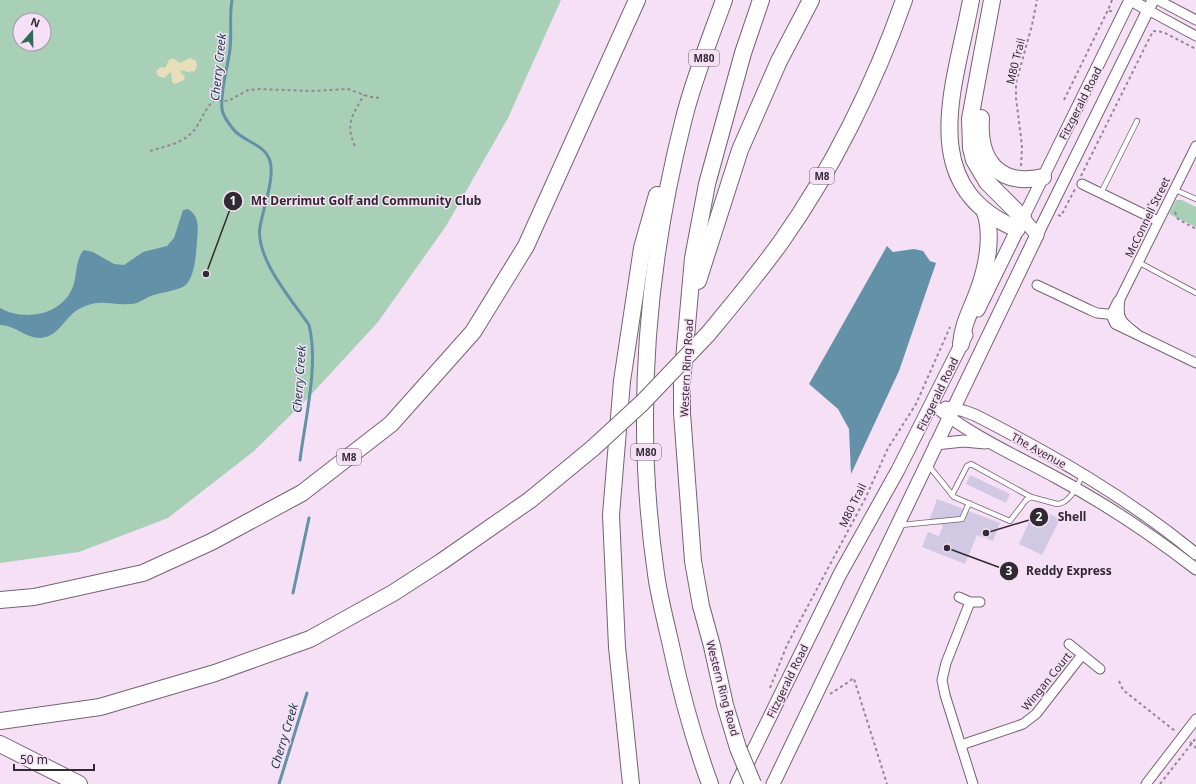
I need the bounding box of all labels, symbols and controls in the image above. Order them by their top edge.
north arrow [12,12,52,52]
text: N [29,14,42,31]
water label: Cherry Creek [206,31,230,102]
street label: M80 Trail [1002,36,1028,86]
road number: M80 [689,50,719,66]
street label: Fitzgerald Road [1055,64,1105,142]
road number: M8 [810,168,834,184]
street label: McConnell Street [1121,174,1173,260]
callout: Mt Derrimut Golf and Community Club [223,189,489,213]
text: 1 [230,192,236,209]
text: Mt Derrimut Golf and Community Club [251,192,482,209]
street label: Western Ring Road [676,318,696,418]
water label: Cherry Creek [288,344,310,413]
street label: Fitzgerald Road [913,355,961,433]
street label: The Avenue [1009,429,1069,471]
road number: M80 [631,444,661,460]
road number: M8 [337,449,361,465]
street label: M80 Trail [835,481,869,529]
callout: Shell [1029,505,1094,529]
text: 2 [1036,508,1043,525]
text: Shell [1058,508,1086,525]
callout: Reddy Express [999,559,1120,583]
text: 3 [1006,562,1013,579]
text: Reddy Express [1026,562,1112,579]
street label: Western Ring Road [703,639,743,737]
street label: Fitzgerald Road [763,642,811,720]
street label: Wingan Court [1018,649,1074,713]
water label: Cherry Creek [266,700,302,771]
scale bar [14,746,94,772]
text: 50 m [20,751,48,768]

